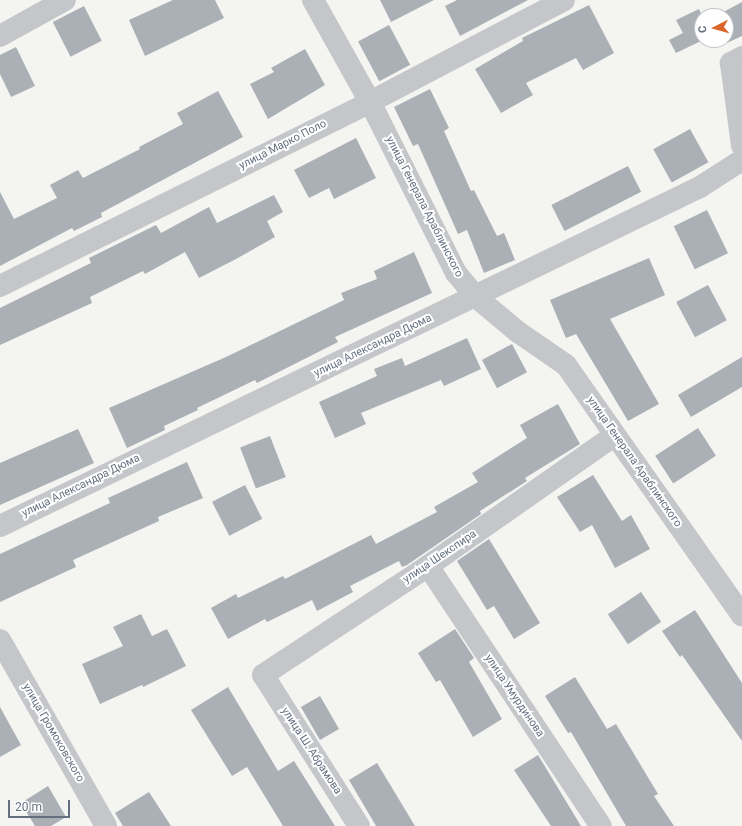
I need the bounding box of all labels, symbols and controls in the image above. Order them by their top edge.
north arrow [694,8,734,48]
text: С [696,25,709,33]
street label: улица Марко Поло [237,117,329,173]
street label: улица Генерала Араблинского [383,134,465,280]
street label: улица Александра Дюма [312,312,434,380]
street label: улица Генерала Араблинского [584,394,684,530]
street label: улица Александра Дюма [20,452,142,520]
street label: улица Шекспира [401,528,479,586]
street label: улица Умурдинова [482,652,546,740]
street label: улица Громоковского [19,681,87,785]
street label: улица Ш. Абрамова [278,705,344,797]
scale bar [10,792,72,818]
text: 20 m [15,800,42,814]

